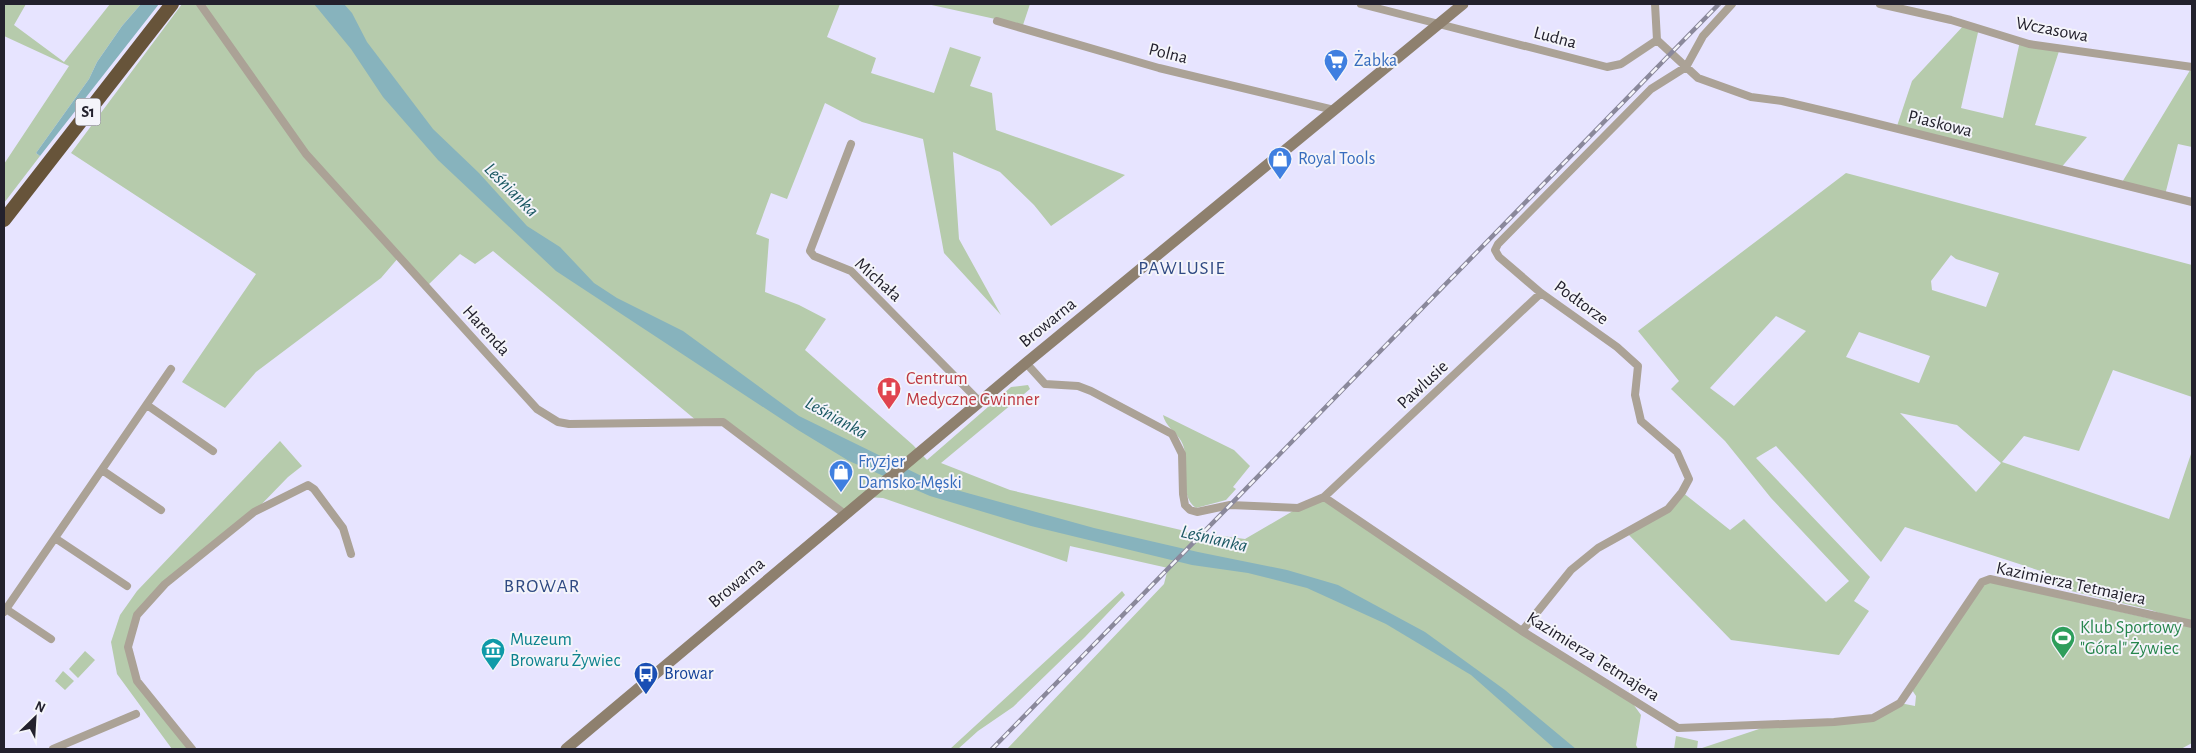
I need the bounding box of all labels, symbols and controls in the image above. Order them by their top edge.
street label: Wczasowa [2014,14,2090,46]
street label: Ludna [1532,24,1578,52]
street label: Polna [1147,40,1189,68]
supermarket icon: Żabka [1323,48,1349,82]
place label: Żabka [1354,50,1397,70]
road number: S1 [76,98,100,125]
street label: Piaskowa [1906,107,1974,141]
shop icon: Royal Tools [1267,146,1293,180]
place label: Royal Tools [1298,150,1375,168]
water label: Leśnianka [480,159,542,221]
street label: Michała [851,255,905,305]
district label: PAWLUSIE [1138,259,1226,278]
street label: Podtorze [1551,277,1611,329]
street label: Browarna [1016,295,1080,351]
street label: Harenda [459,302,513,360]
street label: Pawlusie [1394,357,1452,413]
place label: Centrum Medyczne Gwinner [906,370,1039,409]
hospital icon: Centrum Medyczne Gwinner [876,376,902,410]
water label: Leśnianka [802,393,870,443]
place label: Fryzjer Damsko-Męski [858,453,962,492]
shop icon: Fryzjer Damsko-Męski [828,459,854,493]
water label: Leśnianka [1179,522,1249,556]
street label: Browarna [705,554,769,612]
street label: Kazimierza Tetmajera [1994,559,2148,609]
district label: BROWAR [504,577,580,596]
street label: Kazimierza Tetmajera [1523,609,1663,705]
place label: Klub Sportowy "Góral" Żywiec [2080,619,2182,658]
sports icon: Klub Sportowy "Góral" Żywiec [2050,625,2076,659]
place label: Muzeum Browaru Żywiec [510,631,620,670]
museum icon: Muzeum Browaru Żywiec [480,637,506,671]
bus stop icon: Browar [633,661,659,695]
place label: Browar [664,665,714,683]
north arrow [10,693,60,743]
text: N [33,699,47,716]

